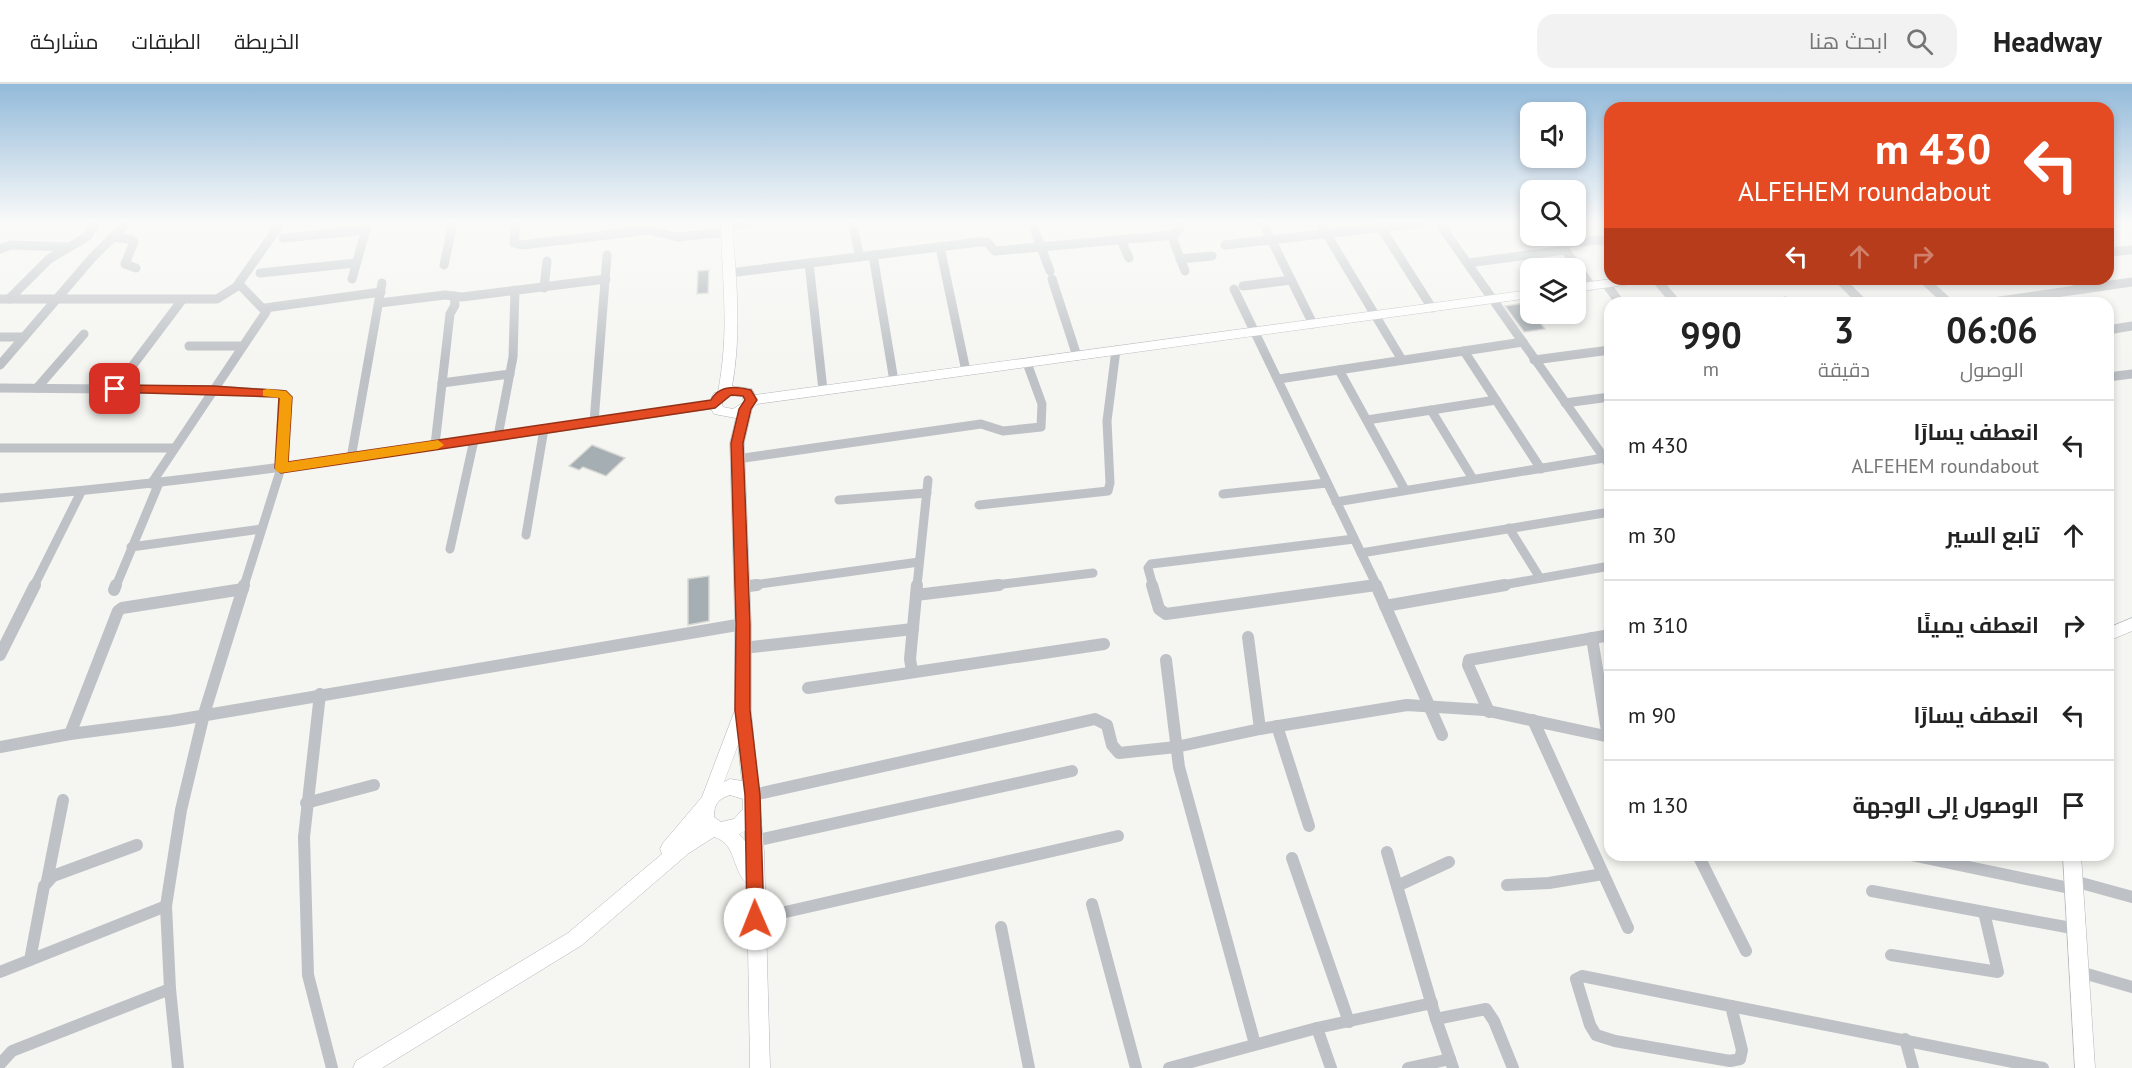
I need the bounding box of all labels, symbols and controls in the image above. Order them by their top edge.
search box [1537,14,1957,68]
text: Headway [1993,23,2102,60]
icon: search [1903,25,1936,58]
text: ابحث هنا [1809,27,1888,55]
text: مشاركة [30,28,99,55]
text: الطبقات [132,28,201,55]
text: الخريطة [234,28,300,55]
map controls [1520,102,1586,324]
button: sound [1520,102,1586,168]
text: 430 m [1875,121,1991,176]
icon: left [2012,126,2090,204]
text: ALFEHEM roundabout [1738,174,1991,208]
button: search [1520,180,1586,246]
icon: left [1780,240,1813,273]
icon: ahead [1843,240,1876,273]
icon: right [1906,240,1939,273]
button: layers [1520,258,1586,324]
text: 3 [1834,306,1854,353]
text: 06:06 [1946,306,2038,353]
text: 990 [1680,311,1742,358]
text: m [1703,356,1719,382]
text: دقيقة [1818,357,1870,383]
text: الوصول [1960,357,2024,383]
pin [89,363,140,414]
icon: arrive [98,372,131,405]
text: انعطف يسارًا [1913,418,2039,446]
icon: left [2057,429,2090,462]
text: 430 m [1628,431,1688,459]
text: ALFEHEM roundabout [1852,453,2039,479]
icon: ahead [2057,519,2090,552]
text: 30 m [1628,521,1676,549]
text: تابع السير [1946,521,2039,549]
icon: right [2057,609,2090,642]
text: 310 m [1628,611,1688,639]
text: انعطف يمينًا [1916,611,2039,639]
icon: left [2057,699,2090,732]
text: 90 m [1628,701,1676,729]
text: انعطف يسارًا [1913,701,2039,729]
icon: arrive [2057,789,2090,822]
text: 130 m [1628,791,1688,819]
text: الوصول إلى الوجهة [1853,791,2039,819]
position arrow [723,887,787,951]

